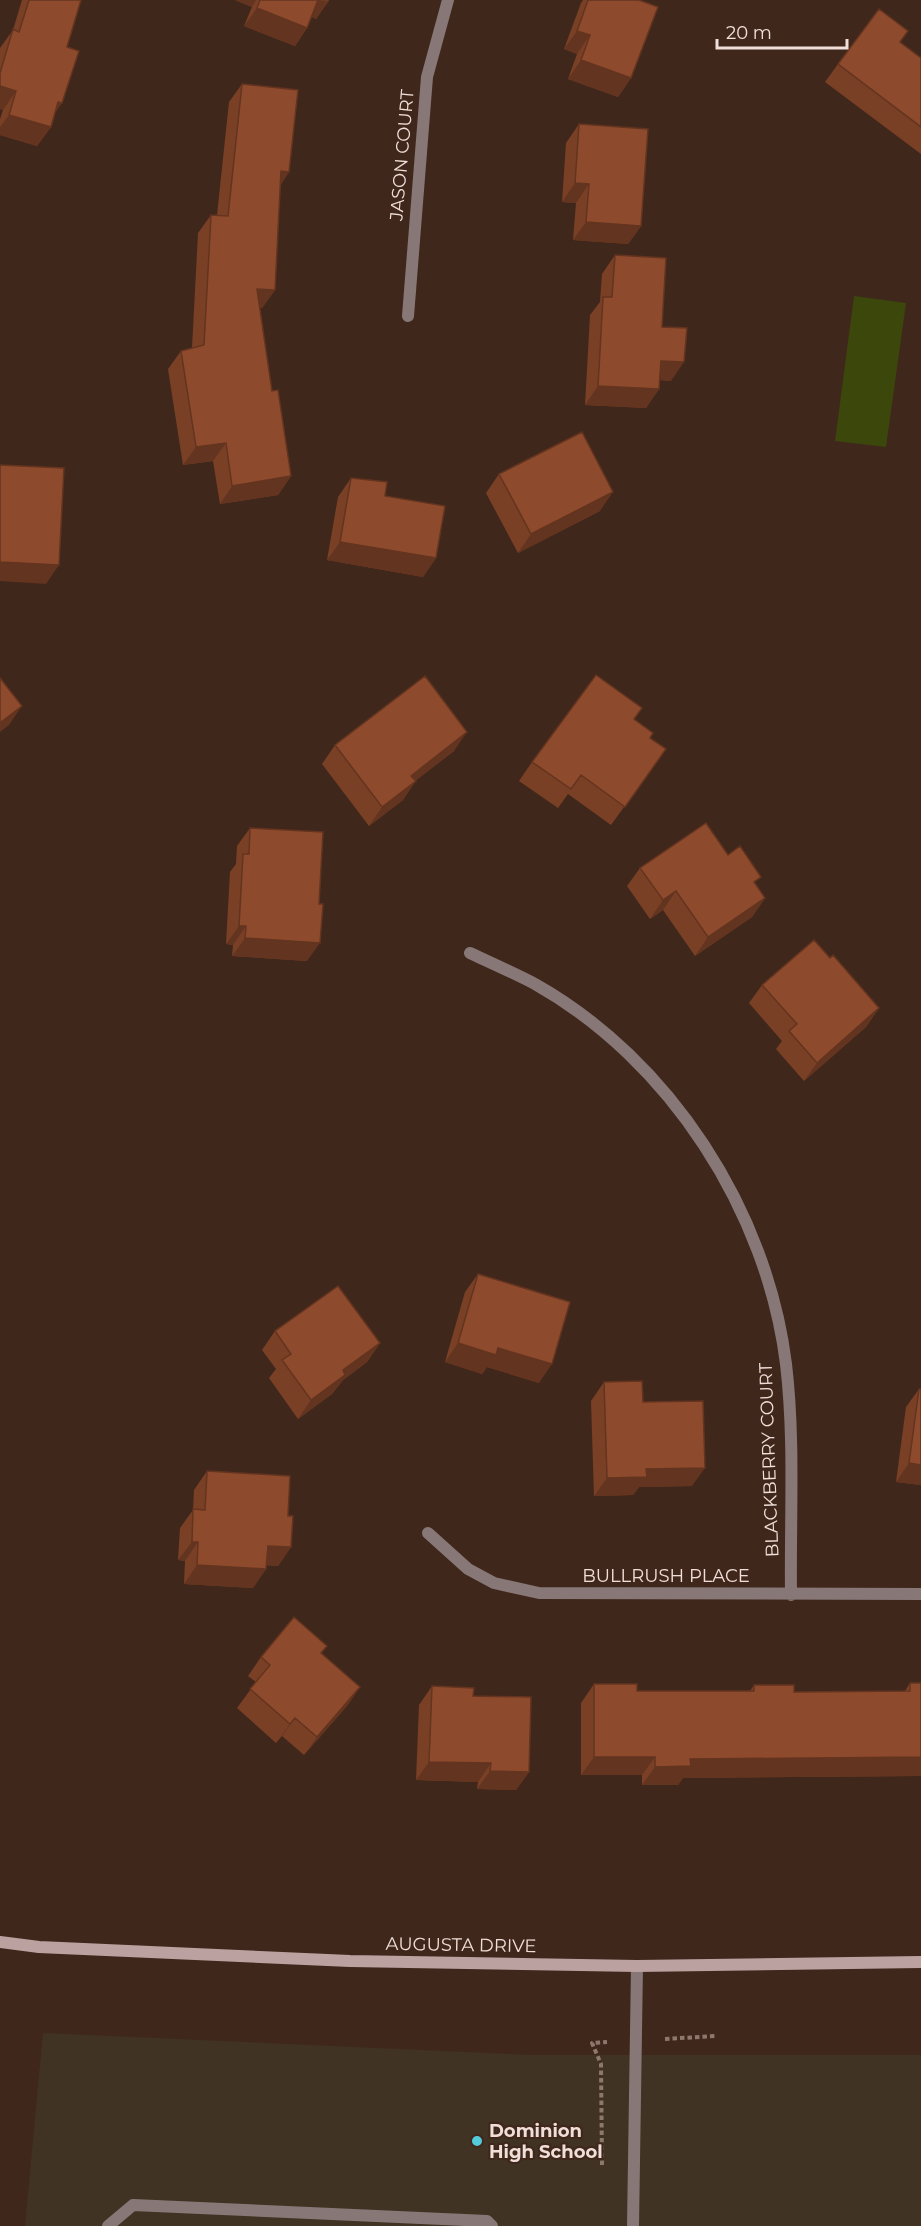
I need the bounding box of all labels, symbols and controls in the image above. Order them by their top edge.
scale bar [717,12,848,50]
text: 20 m [726,22,772,44]
street label: JASON COURT [385,88,419,223]
street label: BLACKBERRY COURT [755,1362,783,1558]
street label: BULLRUSH PLACE [582,1565,750,1587]
street label: AUGUSTA DRIVE [385,1933,537,1957]
place label: Dominion High School [489,2120,603,2163]
marker: Dominion High School [470,2134,484,2148]

